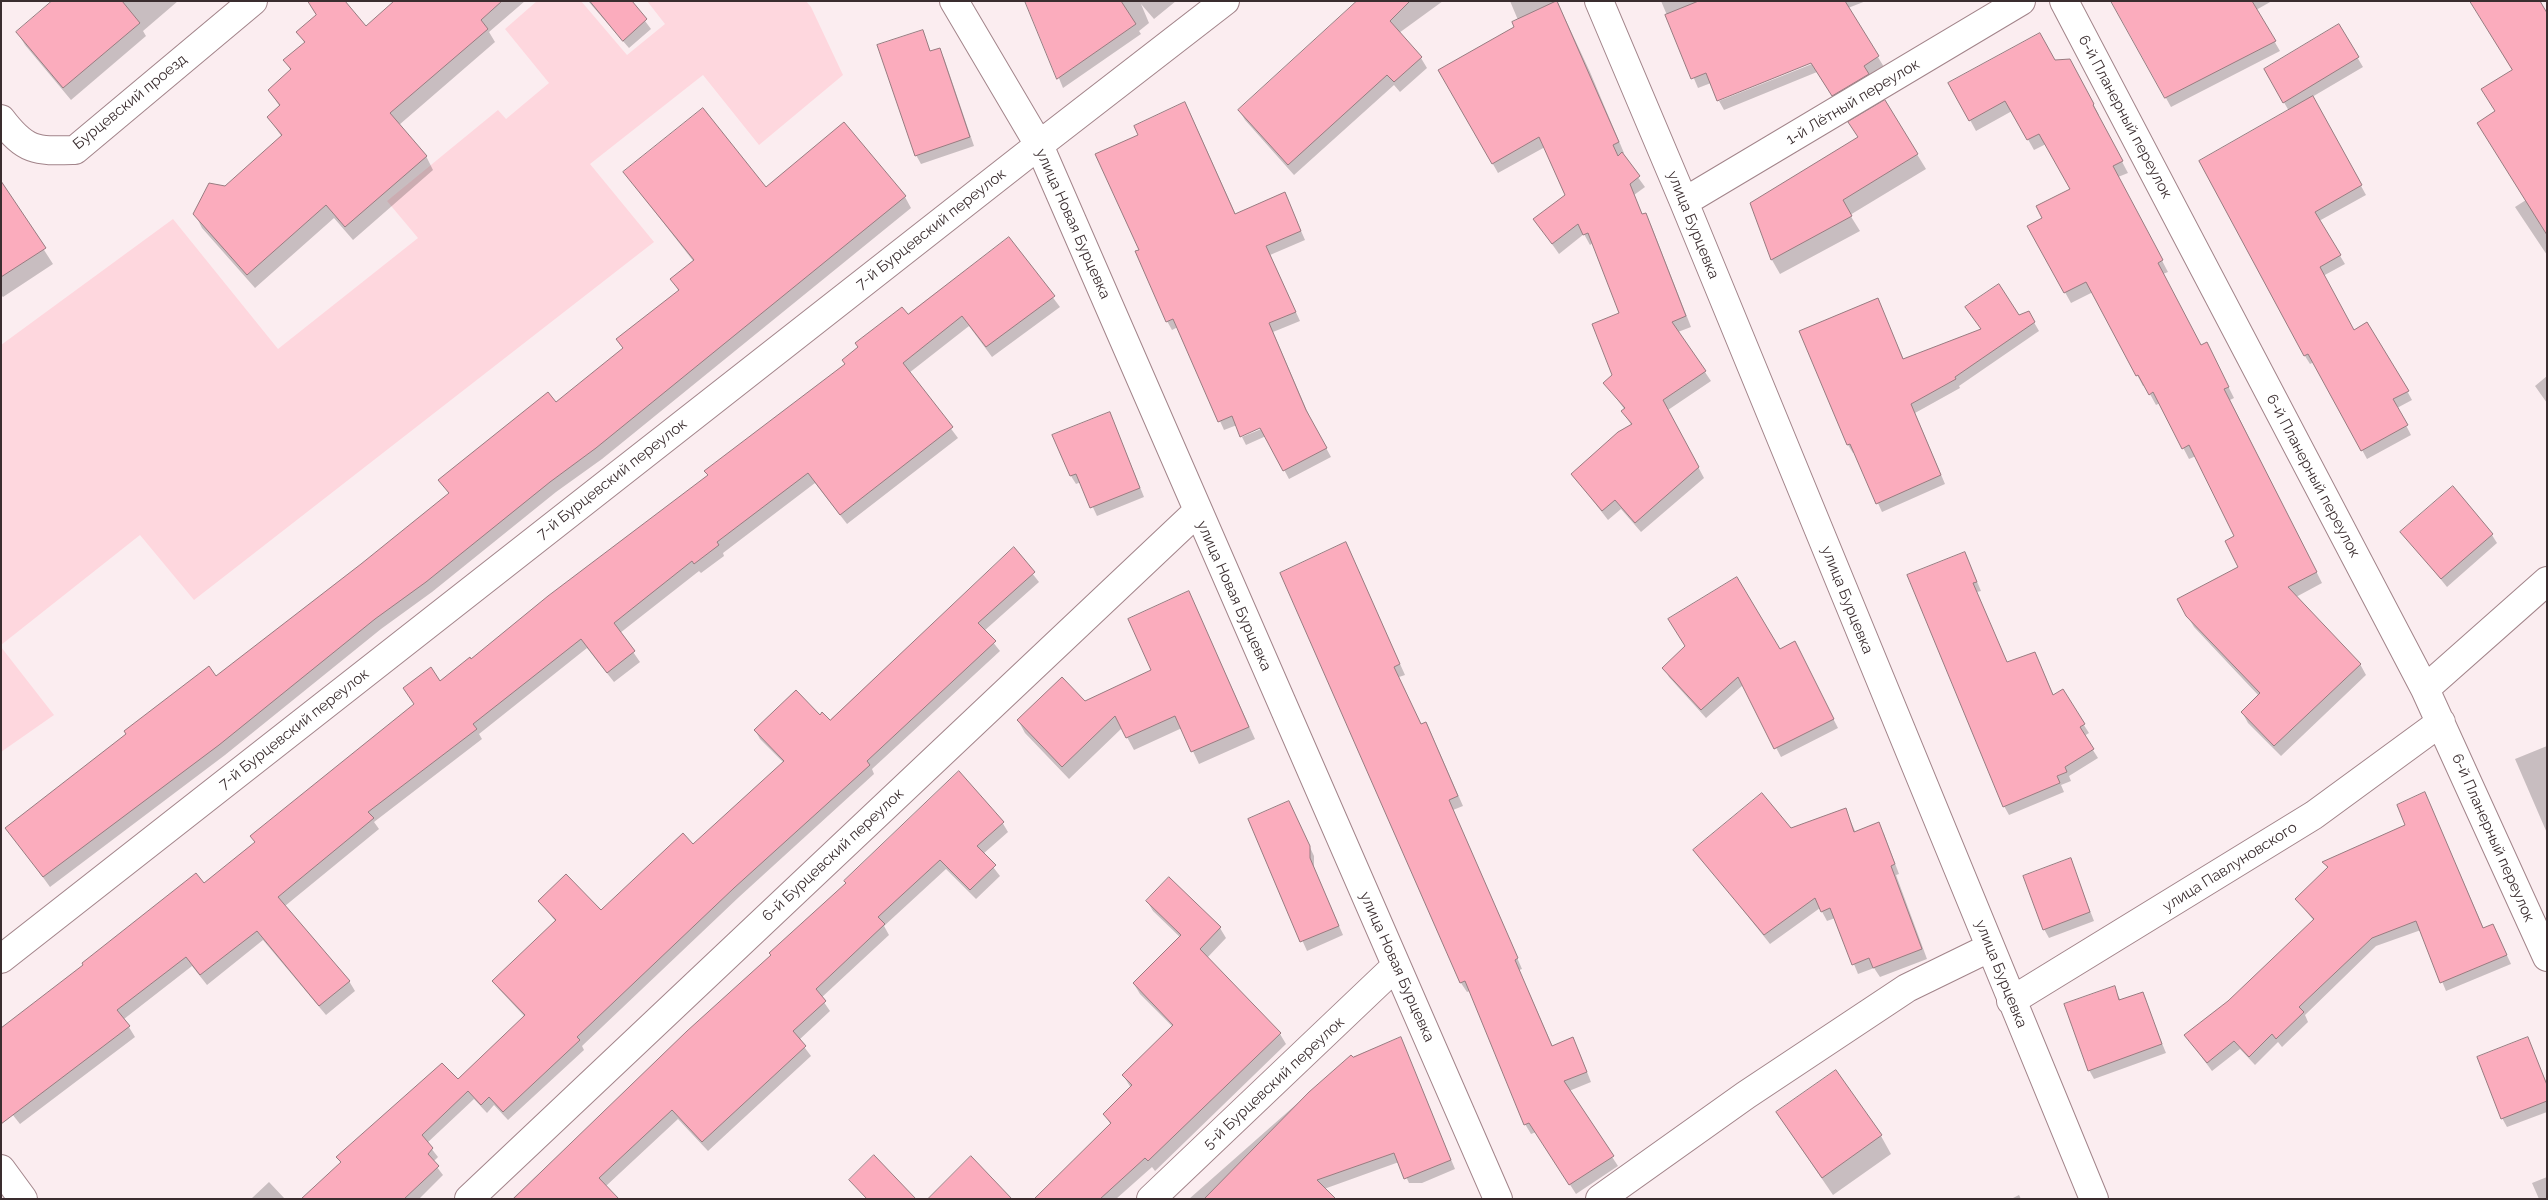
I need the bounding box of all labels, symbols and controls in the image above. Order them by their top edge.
street label: 6-й Планерный переулок [2074,32,2176,202]
street label: Бурцевский проезд [69,51,191,153]
street label: 1-й Лётный переулок [1783,55,1923,149]
street label: улица Новая Бурцевка [1032,146,1114,302]
street label: 7-й Бурцевский переулок [852,165,1010,293]
street label: улица Бурцевка [1663,168,1723,282]
street label: 6-й Планерный переулок [2262,391,2364,561]
street label: 7-й Бурцевский переулок [533,415,691,543]
street label: улица Новая Бурцевка [1193,518,1275,674]
street label: улица Бурцевка [1817,543,1877,657]
street label: 7-й Бурцевский переулок [215,665,373,793]
street label: 6-й Планерный переулок [2448,751,2538,925]
street label: 6-й Бурцевский переулок [758,785,908,925]
street label: улица Павлуновского [2159,818,2301,916]
street label: улица Новая Бурцевка [1356,889,1438,1045]
street label: улица Бурцевка [1971,917,2031,1031]
street label: 5-й Бурцевский переулок [1200,1013,1348,1153]

